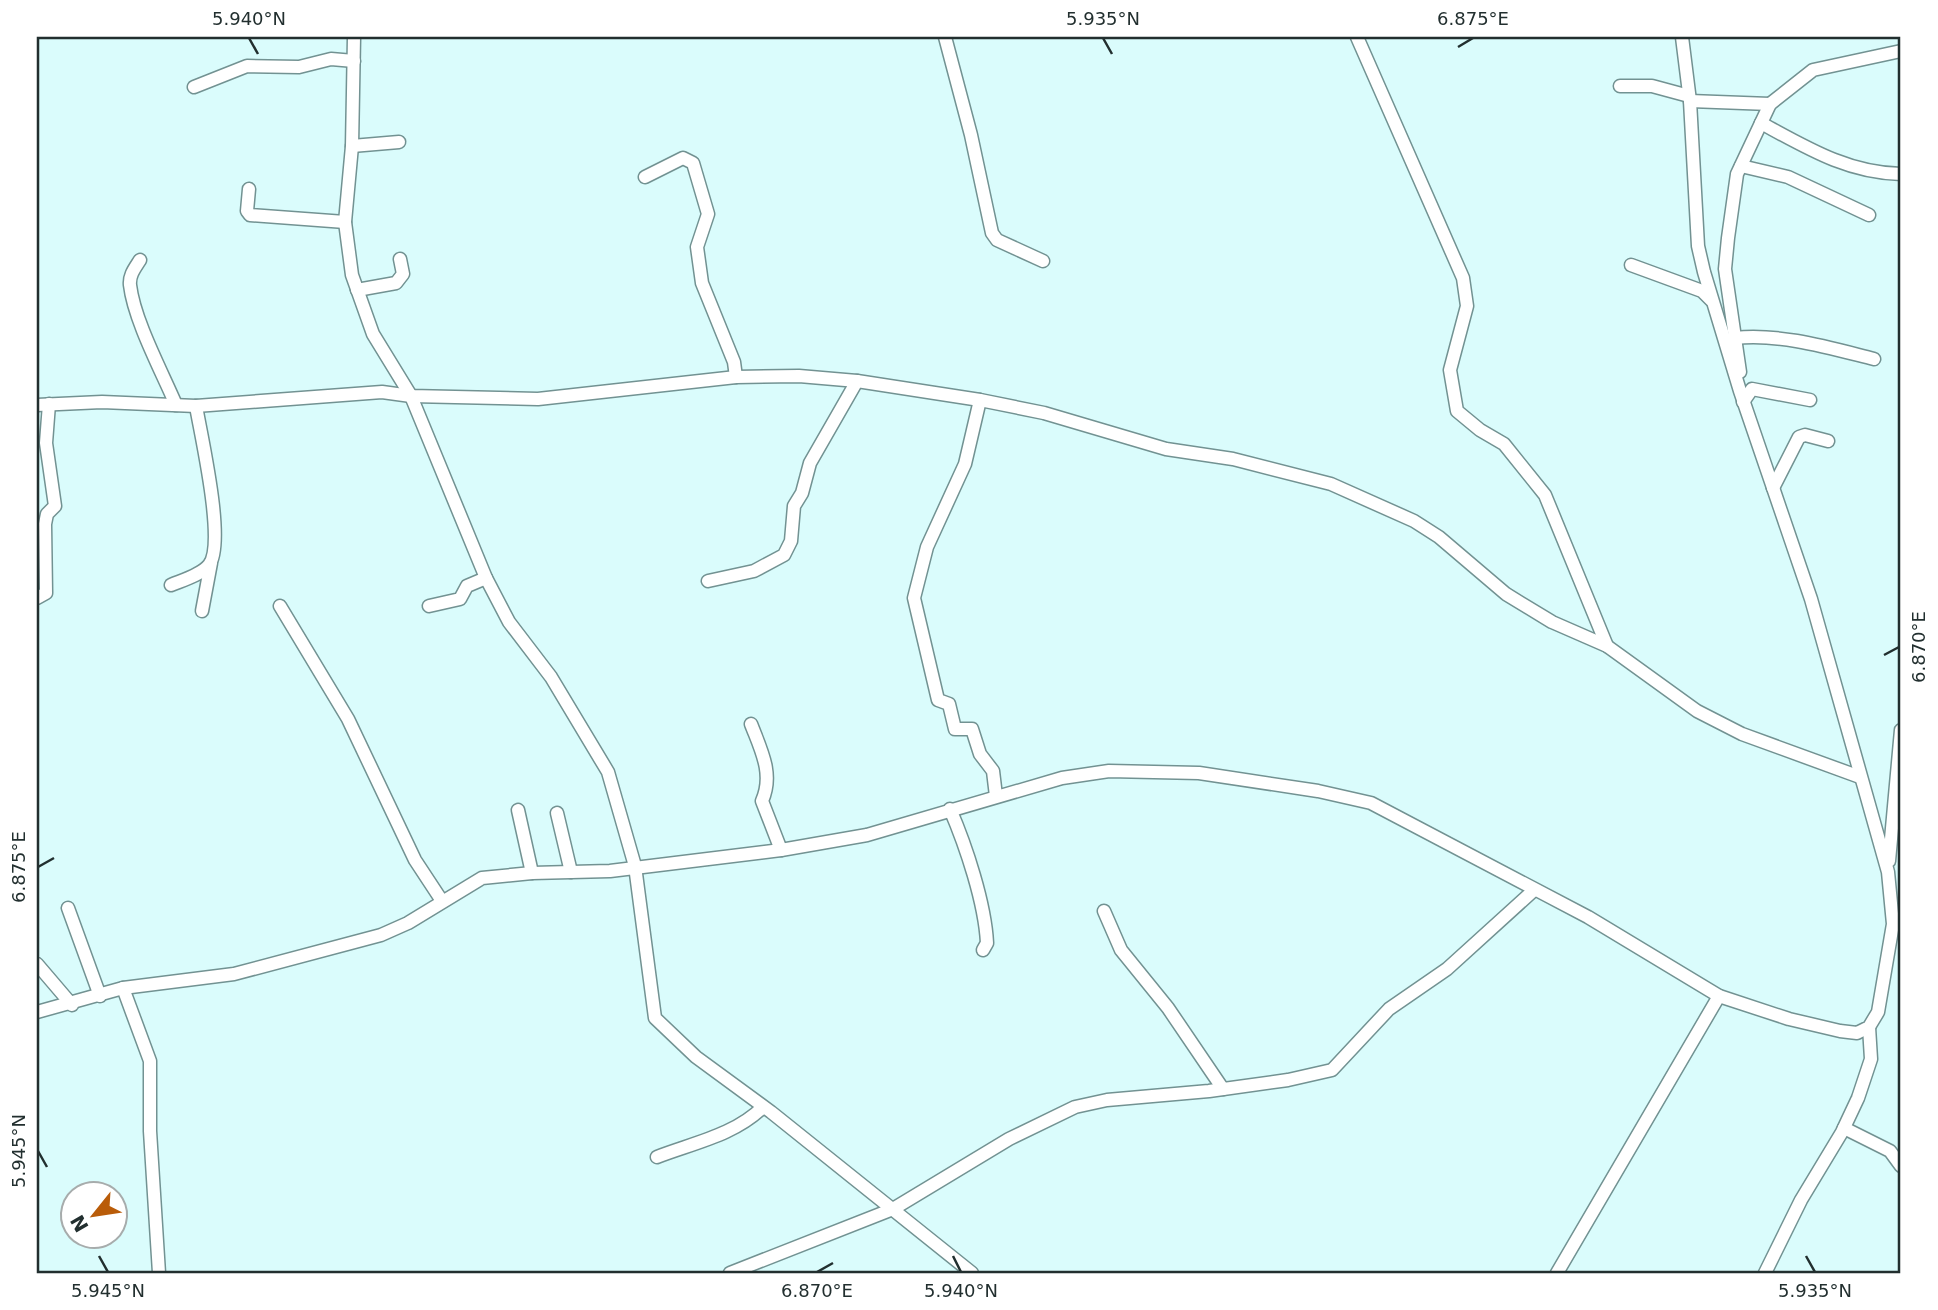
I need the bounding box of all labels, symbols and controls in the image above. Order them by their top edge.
text: 5.940°N [212,8,286,29]
text: 5.935°N [1066,8,1140,29]
text: 6.875°E [1437,8,1509,29]
text: 6.870°E [1908,611,1929,683]
text: 6.875°E [8,831,29,903]
text: 5.945°N [8,1114,29,1188]
north arrow [60,1180,130,1250]
text: N [66,1211,93,1236]
text: 5.945°N [71,1280,145,1301]
text: 6.870°E [781,1280,853,1301]
text: 5.940°N [924,1280,998,1301]
text: 5.935°N [1778,1280,1852,1301]

